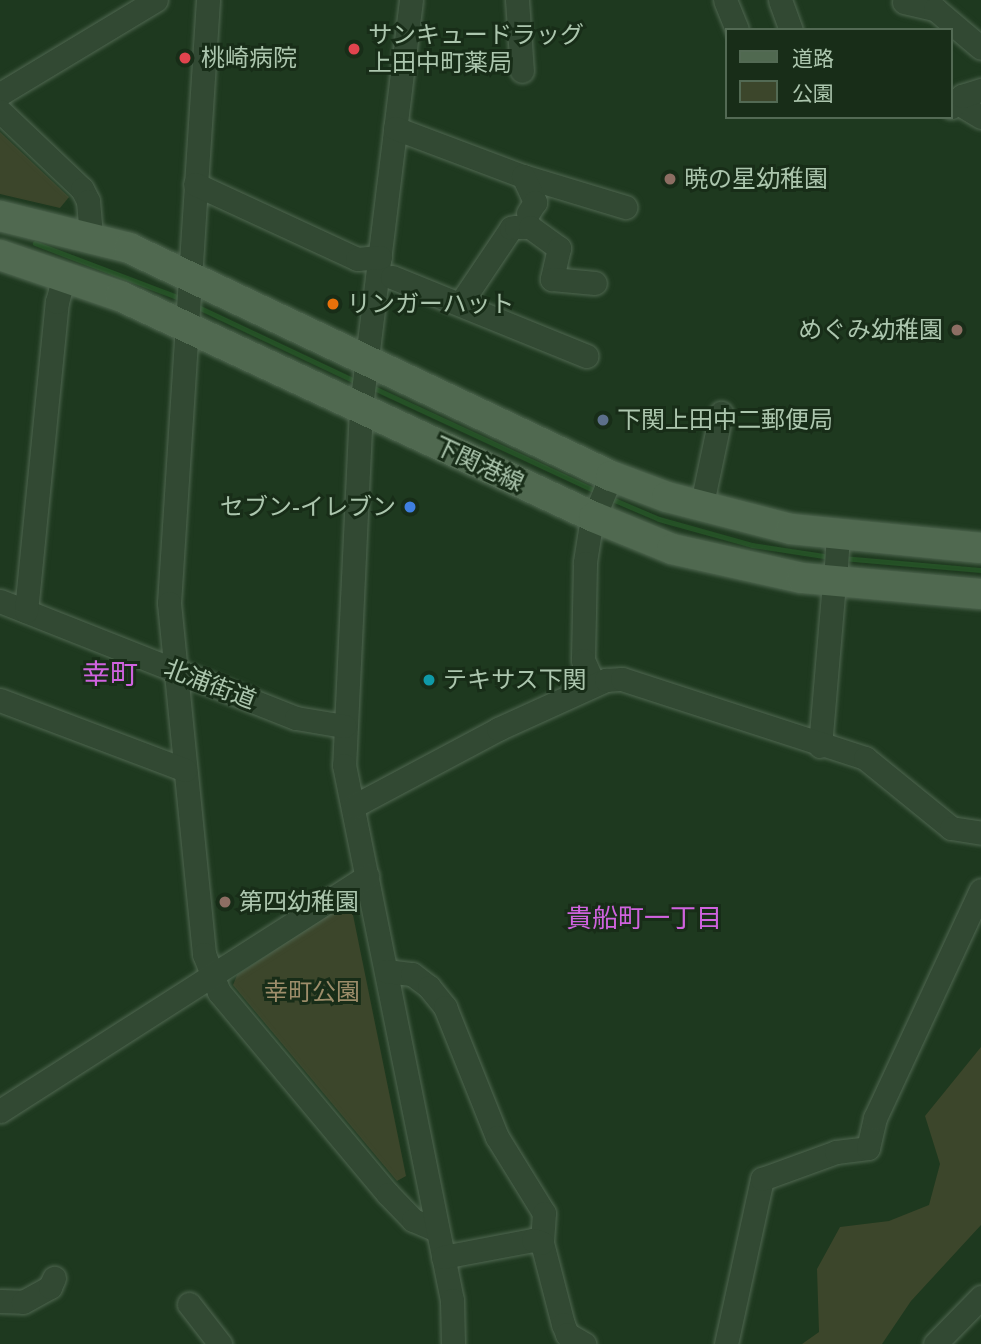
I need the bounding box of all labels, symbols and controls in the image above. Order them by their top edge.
place label: サンキュードラッグ 上田中町薬局 [368,21,584,77]
legend [726,28,953,119]
marker: サンキュードラッグ 上田中町薬局 [346,41,362,57]
place label: 桃崎病院 [201,44,297,72]
text: 道路 [792,47,834,70]
marker: 桃崎病院 [175,48,195,68]
text: 公園 [792,82,834,105]
place label: 暁の星幼稚園 [684,165,828,193]
marker: 暁の星幼稚園 [662,171,678,187]
place label: リンガーハット [347,290,515,318]
marker: リンガーハット [325,296,341,312]
place label: めぐみ幼稚園 [799,316,943,344]
marker: めぐみ幼稚園 [949,322,965,338]
place label: 下関上田中二郵便局 [617,406,833,434]
marker: 下関上田中二郵便局 [595,412,611,428]
street label: 下関港線 [429,431,529,497]
place label: セブン-イレブン [220,493,396,521]
marker: セブン-イレブン [402,499,418,515]
street label: 北浦街道 [160,653,260,715]
district label: 幸町 [82,658,138,692]
place label: テキサス下関 [443,666,587,694]
marker: テキサス下関 [421,672,437,688]
place label: 第四幼稚園 [239,888,359,916]
marker: 第四幼稚園 [217,894,233,910]
district label: 貴船町一丁目 [566,903,722,935]
park label: 幸町公園 [264,978,360,1006]

